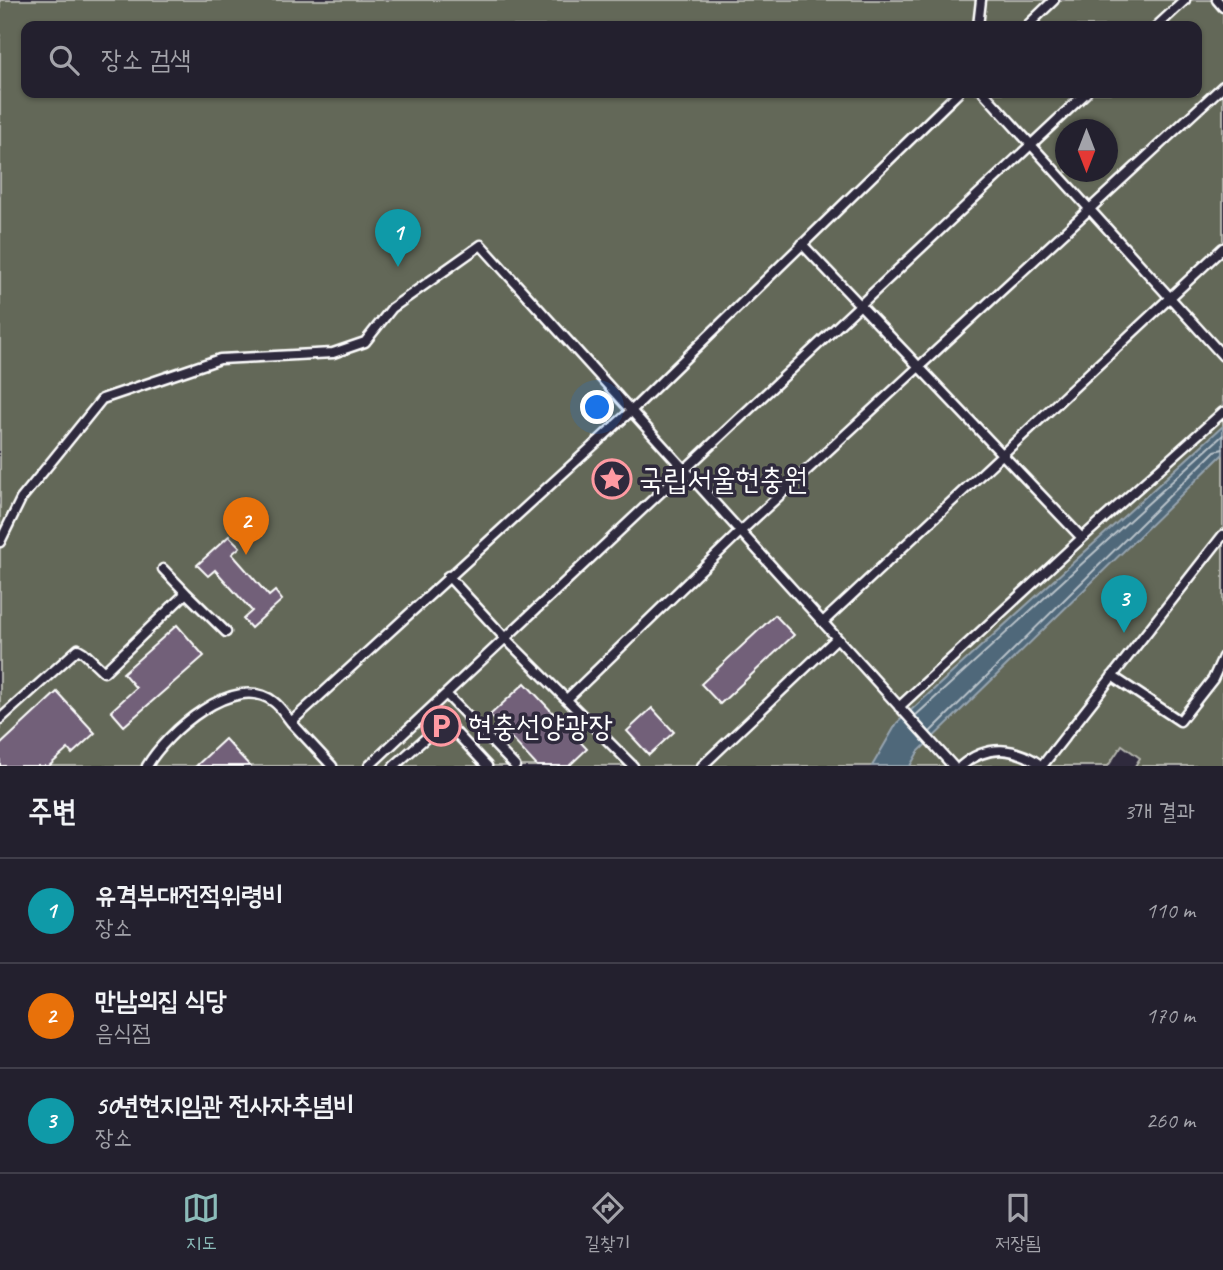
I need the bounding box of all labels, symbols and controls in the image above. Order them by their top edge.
search box [21,21,1202,98]
icon: search [45,41,83,79]
text: 장소 검색 [101,43,191,76]
north arrow [1055,119,1118,182]
pin: 1 [375,209,421,267]
your location [580,390,614,424]
place icon: 국립서울현충원 [591,458,633,500]
place label: 국립서울현충원 [639,460,808,498]
pin: 2 [223,497,269,555]
pin: 3 [1101,575,1147,633]
parking icon: 현충선양광장 [420,705,462,747]
place label: 현충선양광장 [468,707,613,745]
text: 주변 [28,792,76,830]
text: 3개 결과 [1124,797,1195,826]
text: 유격부대전적위령비 [95,879,283,912]
text: 1 [46,896,56,925]
text: 110 m [1146,896,1195,925]
text: 장소 [95,913,132,942]
text: 만남의집 식당 [95,984,227,1017]
text: 2 [46,1001,56,1030]
text: 170 m [1146,1001,1195,1030]
text: 음식점 [95,1018,151,1047]
text: 50년현지임관 전사자추념비 [95,1089,354,1122]
text: 3 [46,1106,56,1135]
text: 260 m [1146,1106,1195,1135]
text: 장소 [95,1123,132,1152]
tab: 지도 [182,1189,220,1256]
tab: 길찾기 [585,1189,630,1256]
tab: 저장됨 [995,1189,1041,1256]

